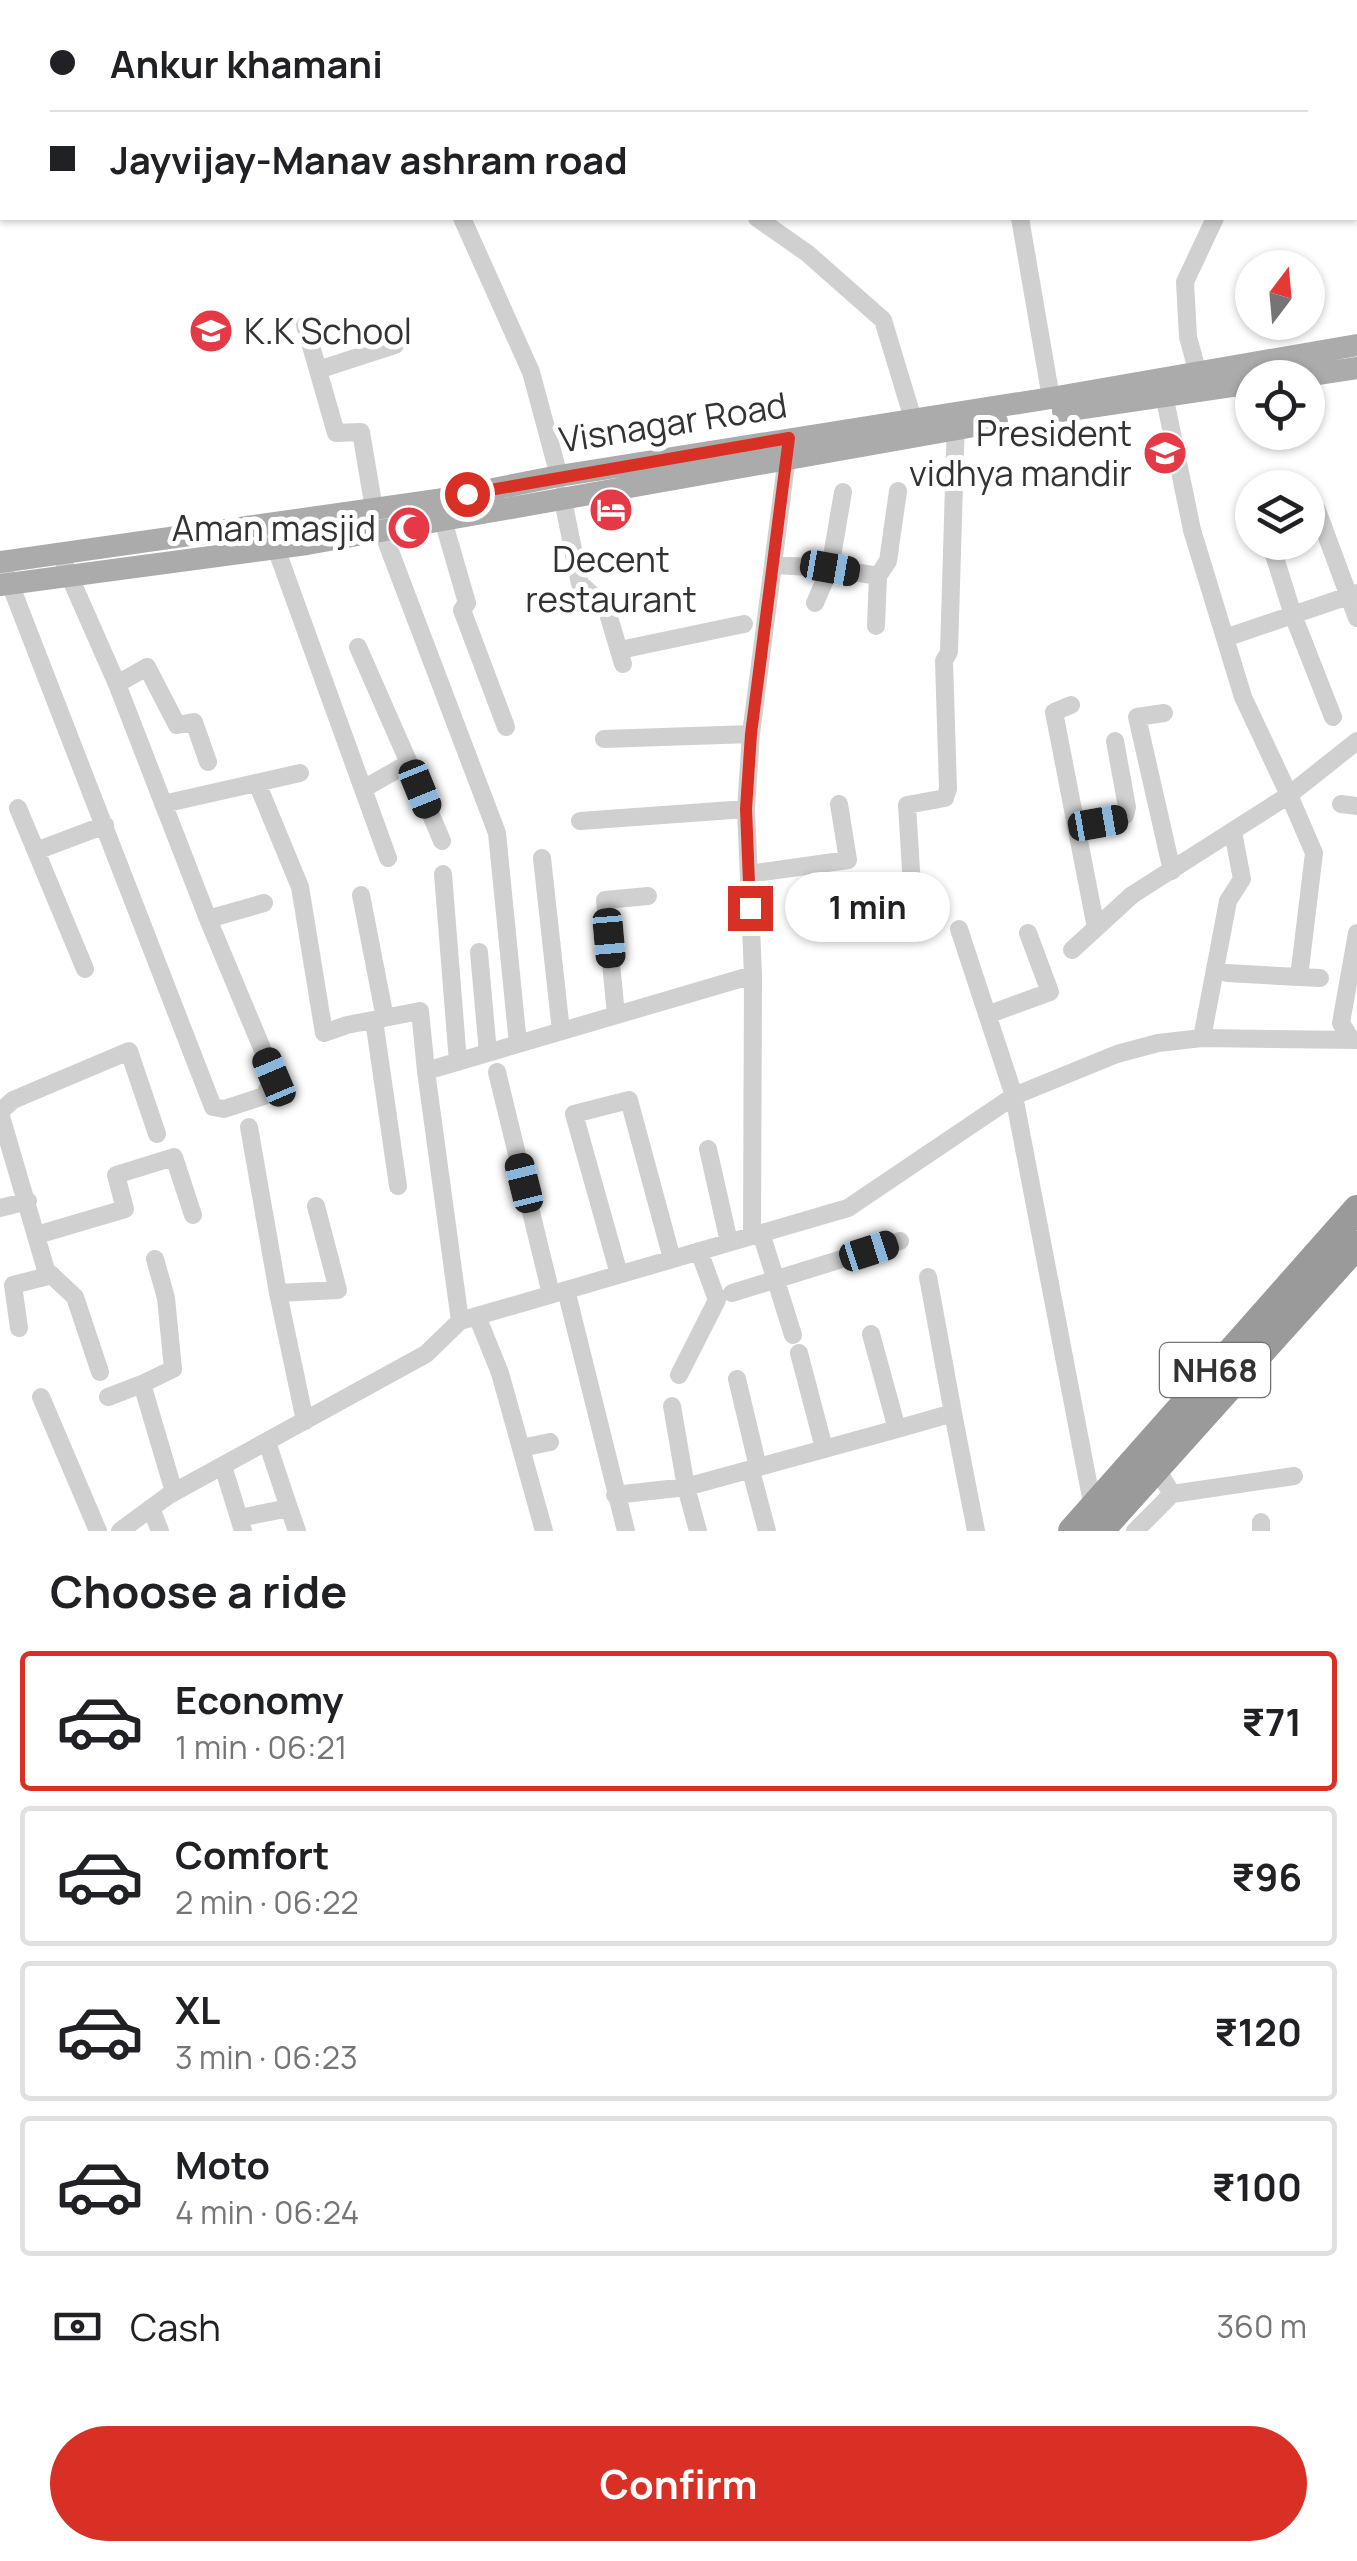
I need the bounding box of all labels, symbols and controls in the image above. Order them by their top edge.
text: Ankur khamani [110,37,383,89]
text: Jayvijay-Manav ashram road [110,133,628,185]
north arrow [1235,250,1325,340]
map controls [1235,250,1325,560]
place label: K.K School [244,307,412,355]
school or university icon: K.K School [188,308,234,354]
button: locate [1235,360,1325,450]
street label: Visnagar Road [556,380,790,464]
place label: President vidhya mandir [909,409,1132,497]
school or university icon: President vidhya mandir [1142,430,1188,476]
button: layers [1235,470,1325,560]
route start [445,472,490,517]
hotel icon: Decent restaurant [588,487,634,533]
place label: Aman masjid [172,504,376,552]
mosque icon: Aman masjid [386,505,432,551]
place label: Decent restaurant [525,535,697,623]
car [798,548,862,588]
car [395,756,445,822]
car [1066,803,1130,843]
callout: 1 min [785,873,950,943]
text: 1 min [828,885,907,929]
route end [728,886,773,931]
car [591,907,627,969]
car [248,1044,300,1110]
car [502,1150,546,1216]
car [836,1227,902,1275]
road number: NH68 [1160,1343,1270,1397]
text: Choose a ride [50,1560,347,1622]
text: Economy [175,1673,344,1725]
icon: car [55,1676,145,1766]
text: ₹71 [1242,1695,1302,1747]
text: 1 min · 06:21 [175,1725,347,1769]
text: Comfort [175,1828,329,1880]
icon: car [55,1831,145,1921]
text: ₹96 [1231,1850,1302,1902]
text: 2 min · 06:22 [175,1880,359,1924]
text: XL [175,1983,220,2035]
icon: car [55,1986,145,2076]
text: ₹120 [1214,2005,1302,2057]
text: 3 min · 06:23 [175,2035,358,2079]
text: Moto [175,2138,270,2190]
icon: car [55,2141,145,2231]
text: ₹100 [1212,2160,1302,2212]
text: 4 min · 06:24 [175,2190,359,2234]
icon: cash [50,2299,105,2354]
text: Cash [130,2300,221,2352]
text: 360 m [1216,2304,1307,2348]
button: Confirm [50,2426,1307,2541]

